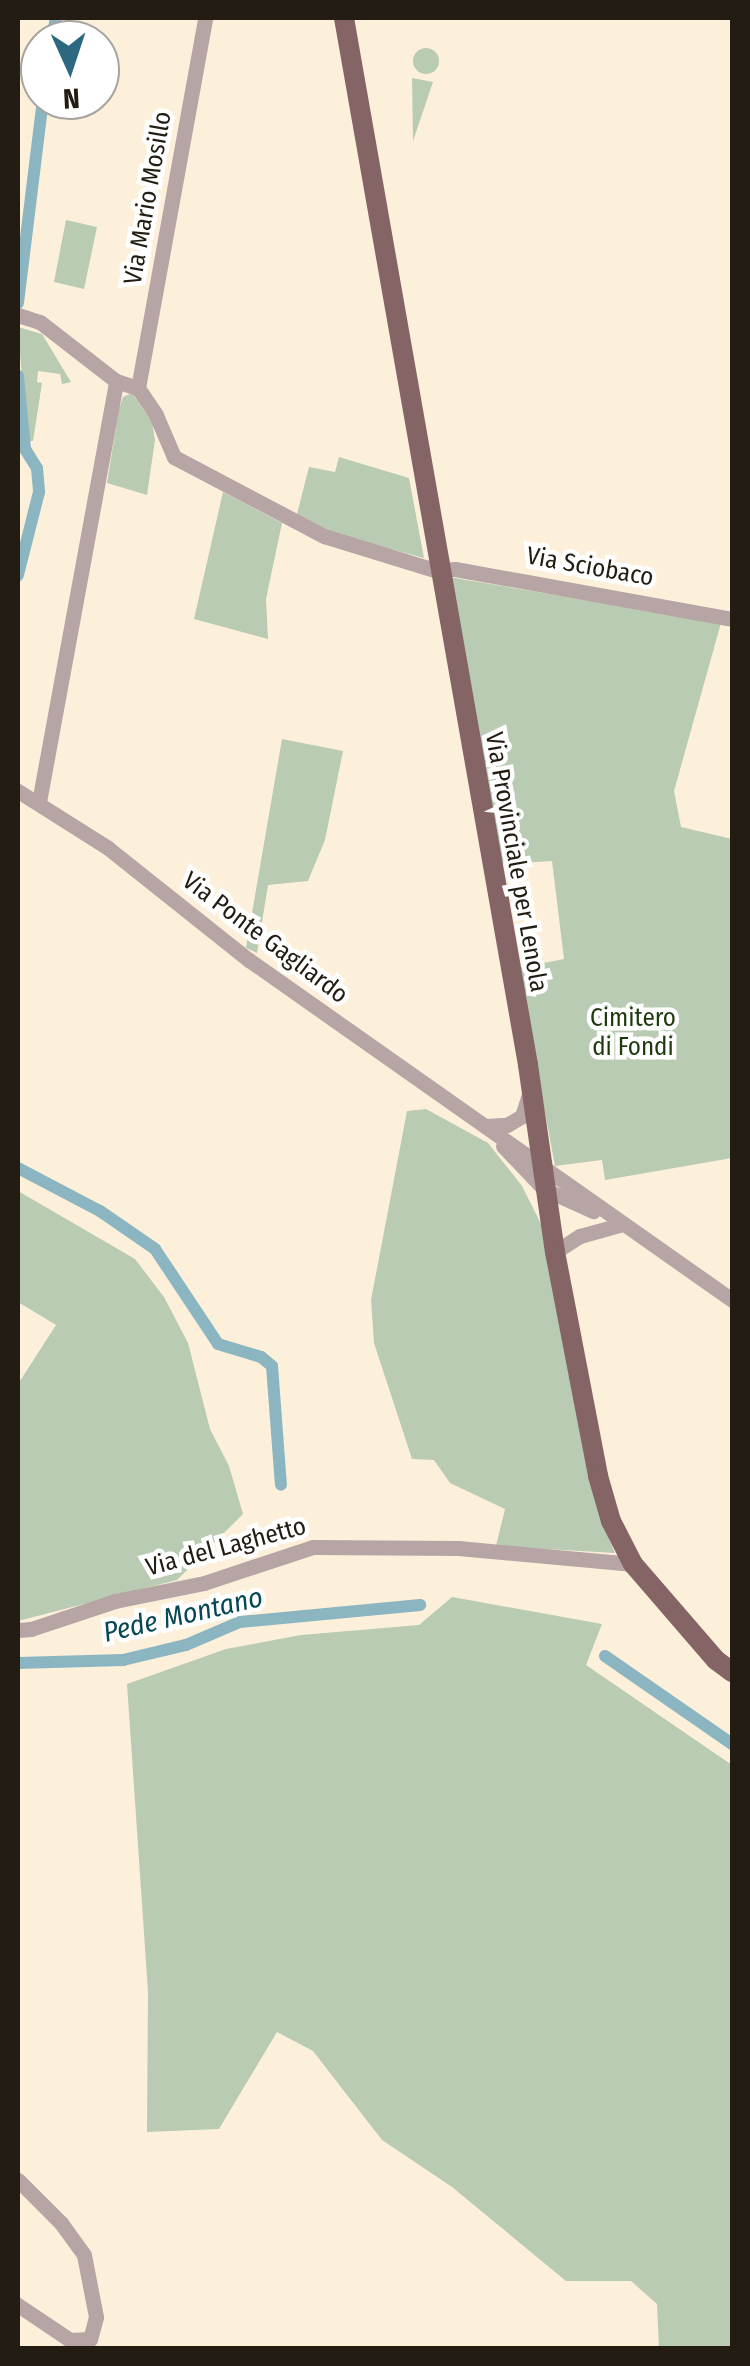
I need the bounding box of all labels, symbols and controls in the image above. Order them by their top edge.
north arrow [20,20,120,120]
text: N [62,82,81,115]
street label: Via Mario Mosillo [118,109,178,287]
street label: Via Sciobaco [524,541,656,593]
street label: Via Provinciale per Lenola [478,730,554,994]
street label: Via Ponte Gagliardo [176,866,354,1010]
park label: Cimitero di Fondi [590,1004,676,1063]
street label: Via del Laghetto [143,1511,309,1583]
water label: Pede Montano [100,1580,266,1650]

